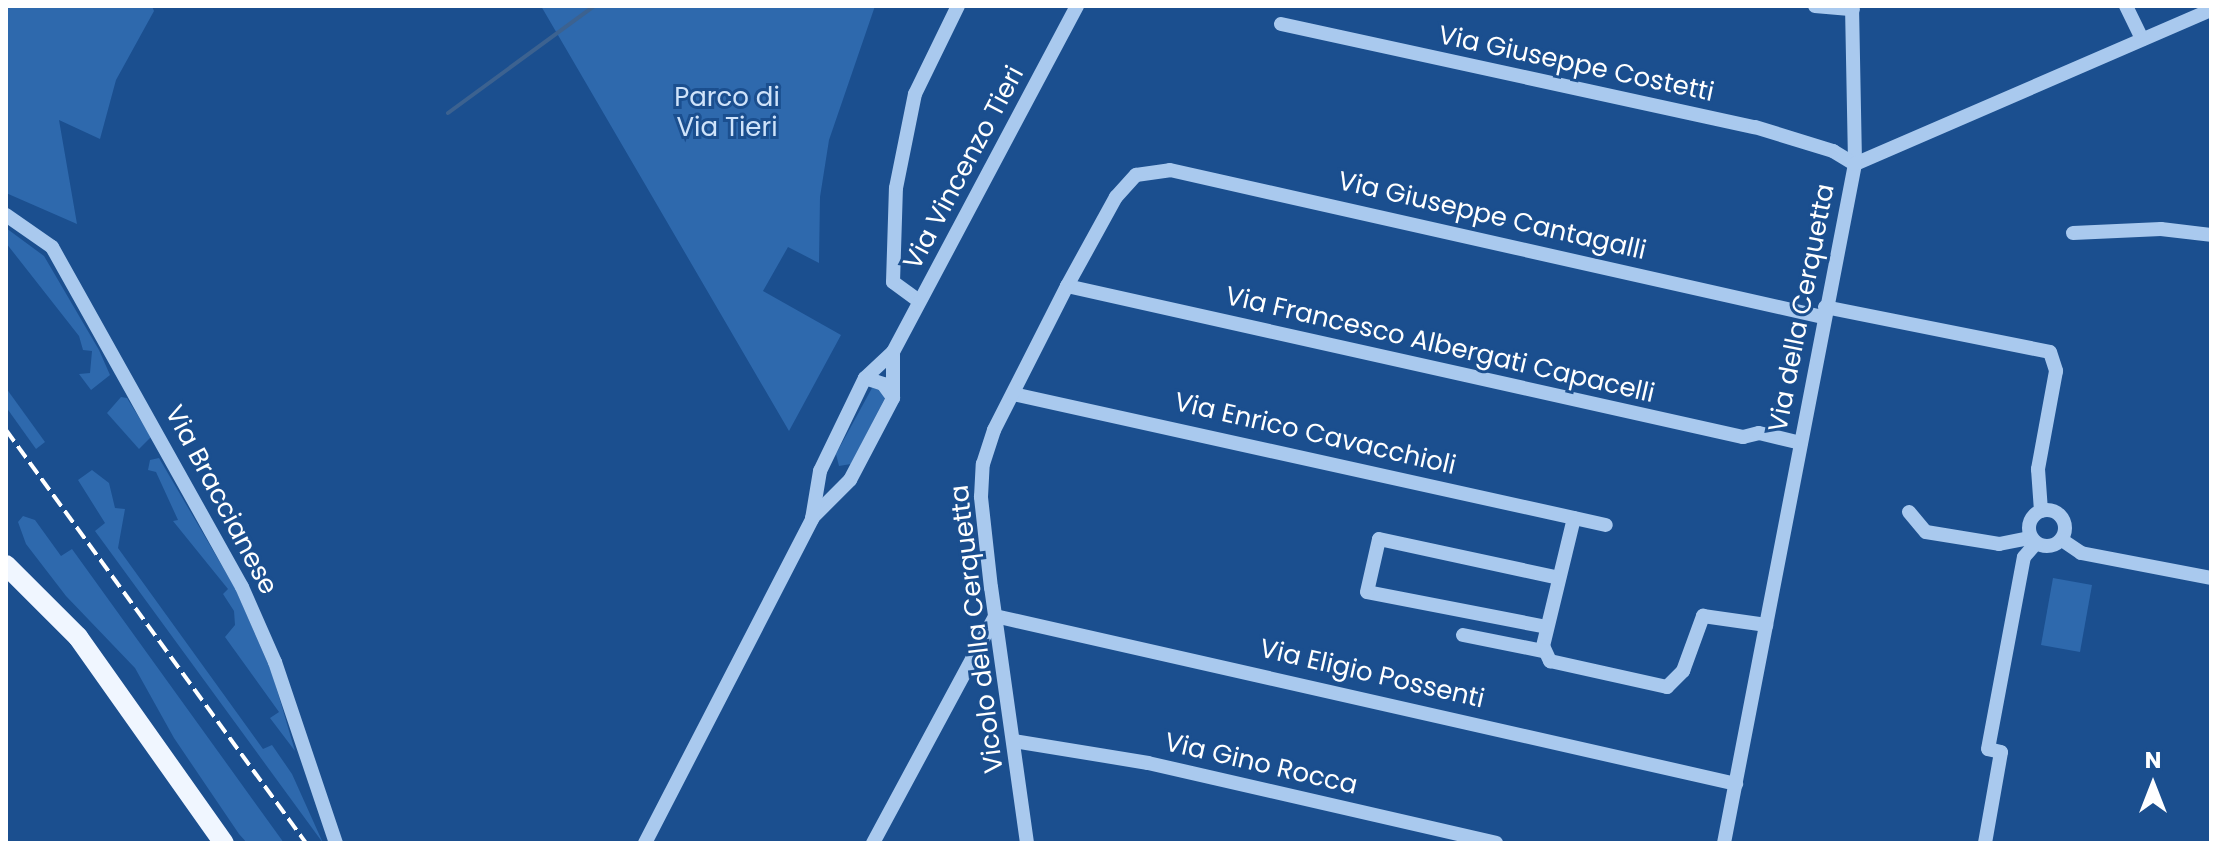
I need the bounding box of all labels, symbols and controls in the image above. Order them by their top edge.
street label: Via Giuseppe Costetti [1435,20,1717,108]
street label: Via Vincenzo Tieri [897,61,1031,275]
park label: Parco di Via Tieri [674,82,780,144]
street label: Via Giuseppe Cantagalli [1335,165,1649,267]
street label: Via della Cerquetta [1763,181,1841,435]
street label: Via Francesco Albergati Capacelli [1222,280,1658,410]
street label: Via Enrico Cavacchioli [1171,386,1459,482]
street label: Via Braccianese [158,400,284,600]
street label: Vicolo della Cerquetta [944,483,1010,775]
street label: Via Eligio Possenti [1257,633,1487,715]
street label: Via Gino Rocca [1162,727,1360,801]
north arrow [2113,745,2193,825]
text: N [2145,745,2161,776]

